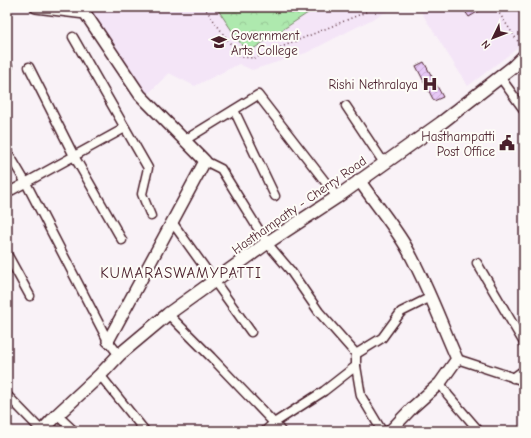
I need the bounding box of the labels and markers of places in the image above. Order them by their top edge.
place label: Government Arts College [231,28,301,58]
school or university icon: Government Arts College [210,33,228,51]
hospital icon: Rishi Nethralaya [421,75,439,93]
place label: Rishi Nethralaya [328,77,418,92]
place label: Hasthampatti Post Office [421,129,495,159]
public building icon: Hasthampatti Post Office [498,134,516,152]

